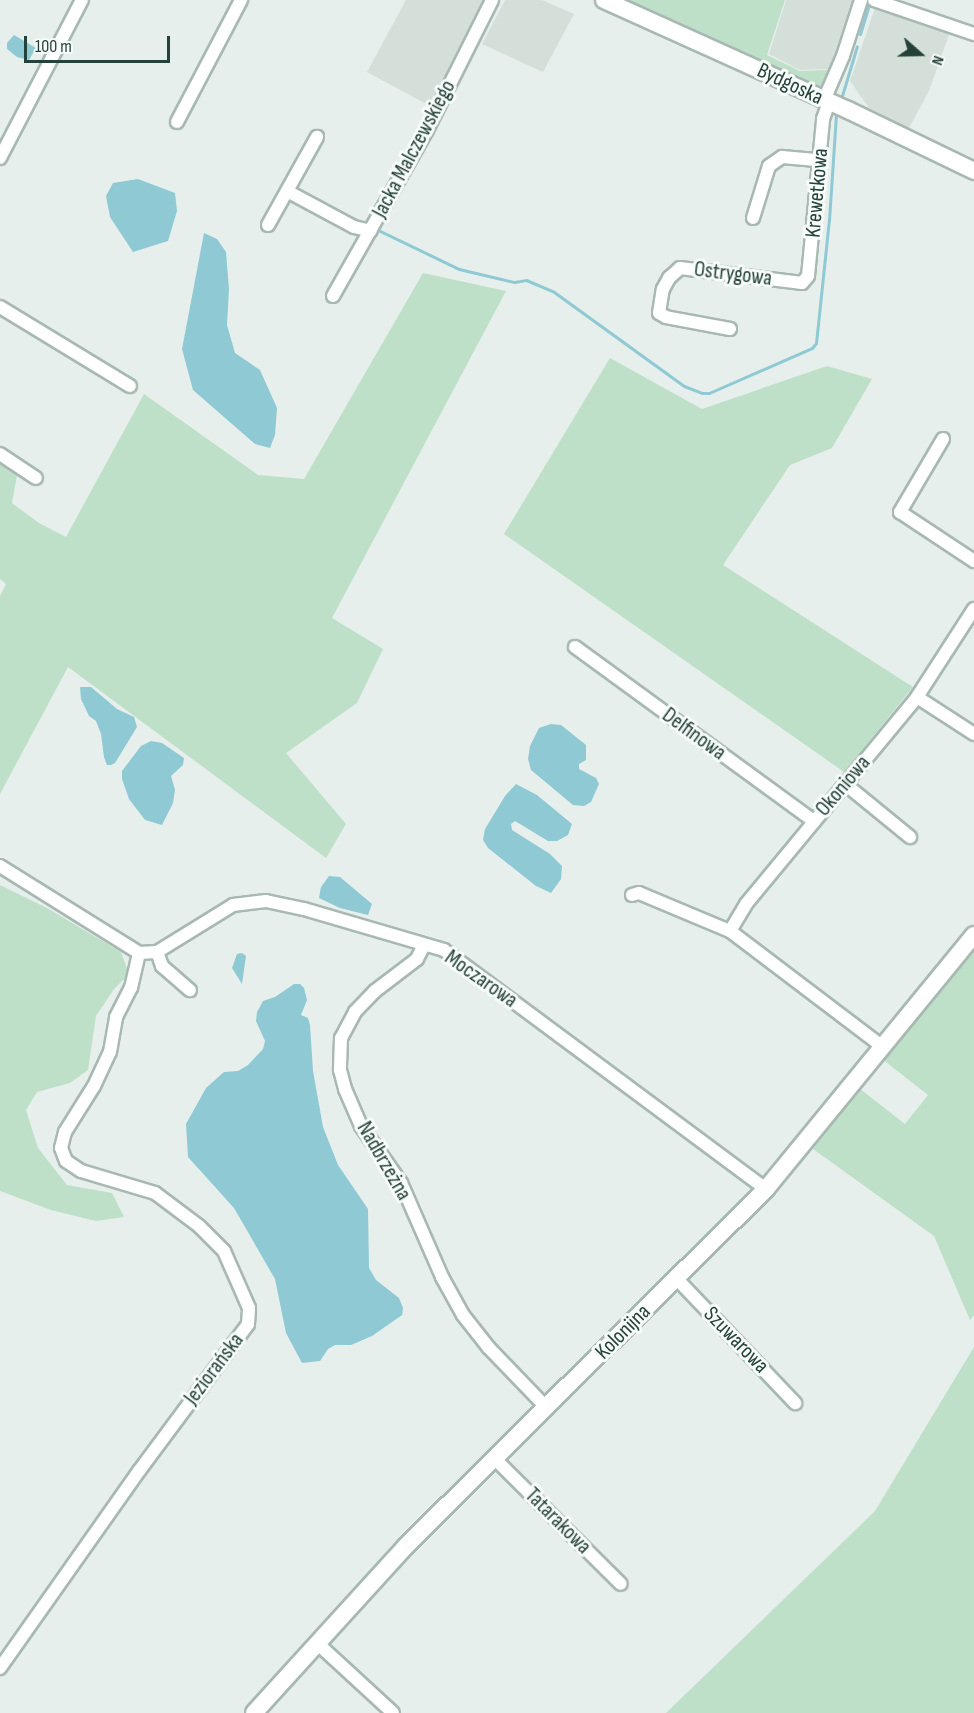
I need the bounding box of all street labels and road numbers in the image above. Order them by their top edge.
street label: Bydgoska [753,57,827,111]
street label: Jacka Malczewskiego [367,76,461,222]
street label: Krewetkowa [800,147,834,239]
street label: Ostrygowa [693,256,773,292]
street label: Delfinowa [657,702,731,766]
street label: Okoniowa [810,750,876,822]
street label: Moczarowa [440,944,522,1014]
street label: Nadbrzeżna [351,1117,417,1205]
street label: Kolonijna [590,1299,656,1365]
street label: Szuwarowa [698,1301,774,1379]
street label: Jeziorańska [178,1328,250,1410]
street label: Tatarakowa [519,1482,597,1560]

